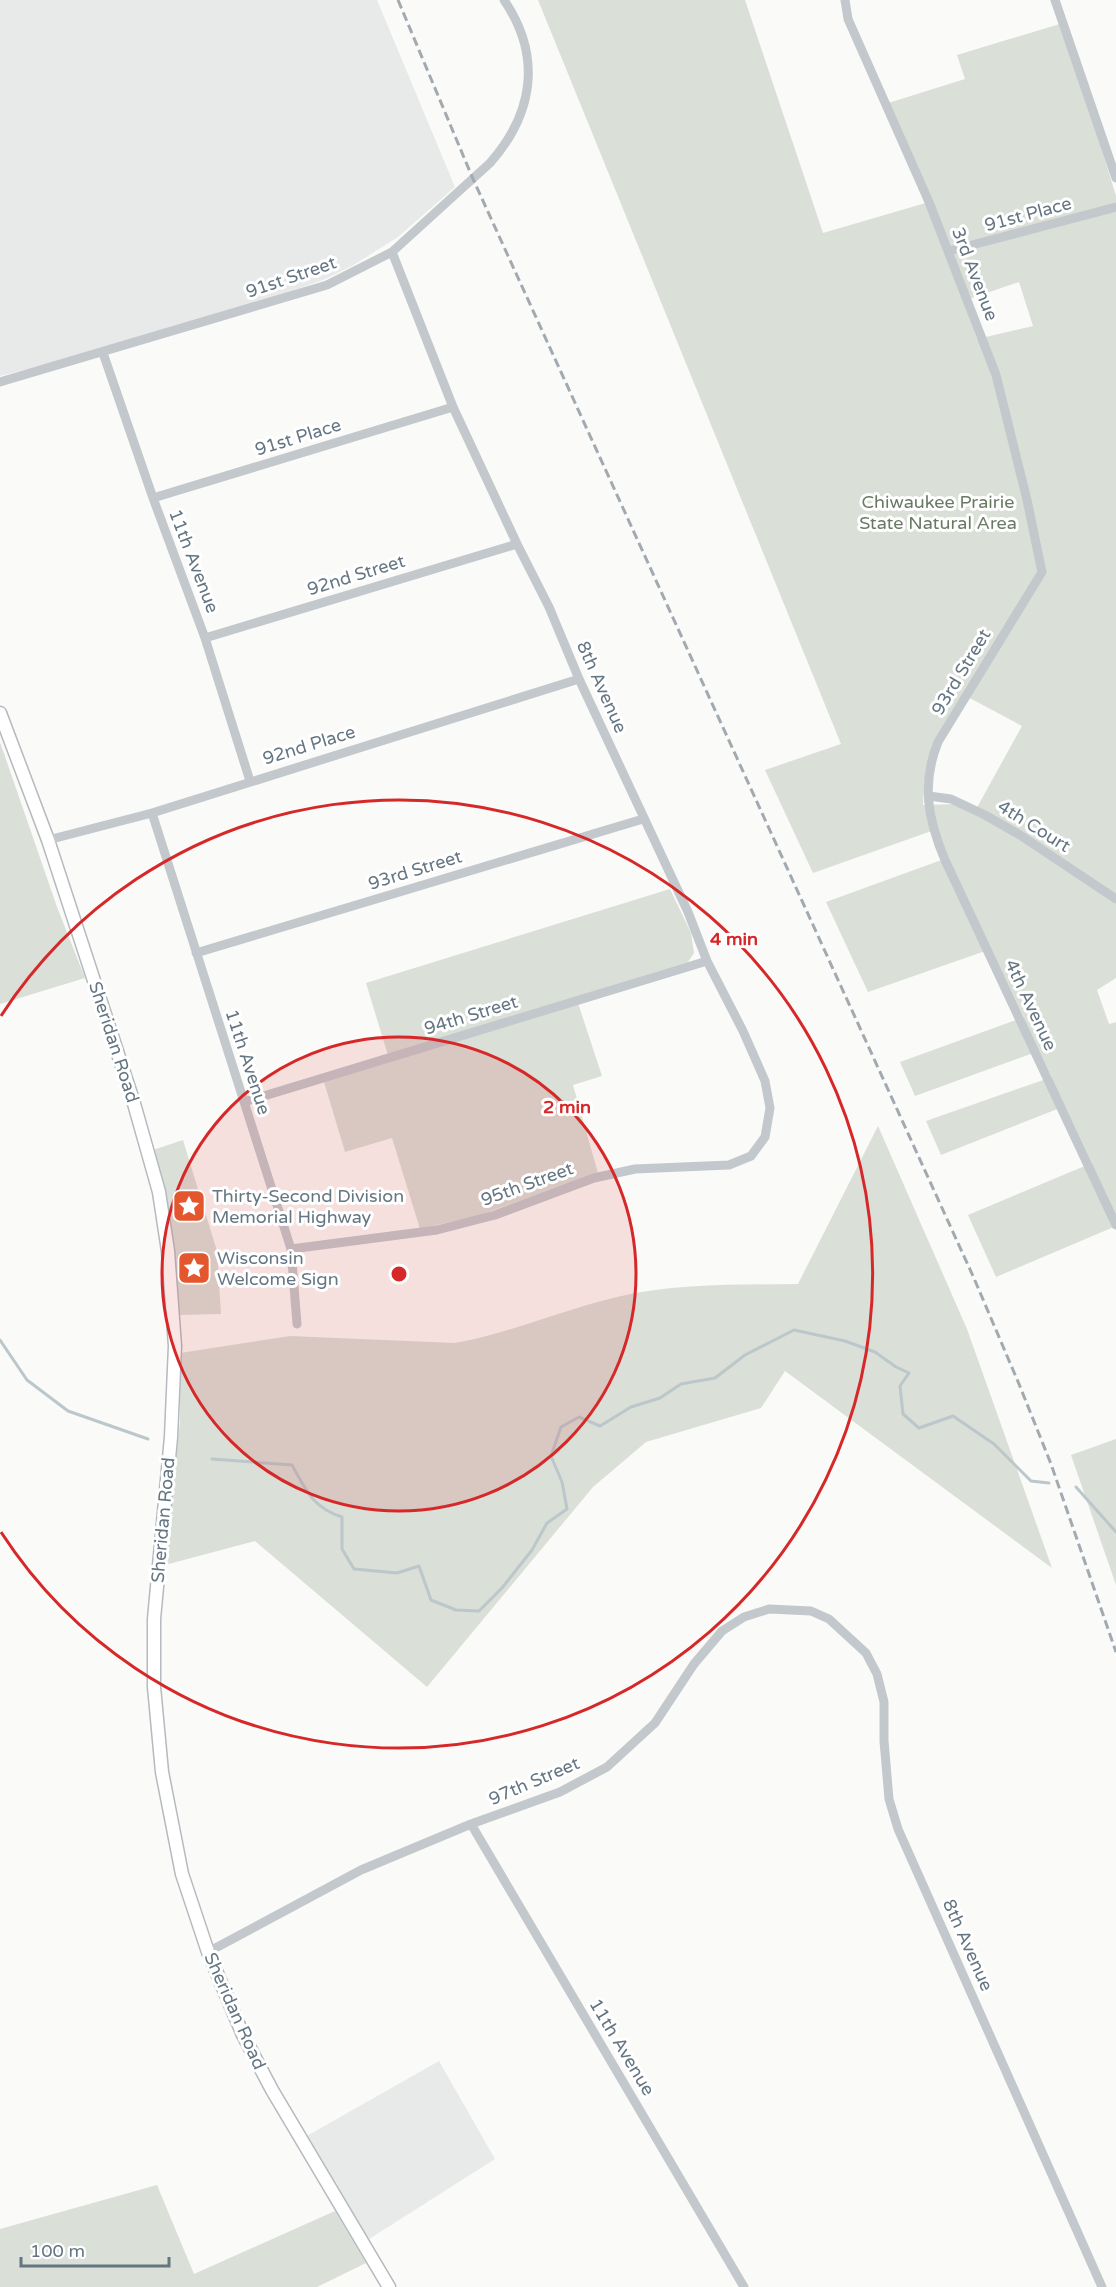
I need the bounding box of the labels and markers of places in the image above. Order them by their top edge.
place label: Thirty-Second Division Memorial Highway [212,1185,404,1228]
place icon: Thirty-Second Division Memorial Highway [171,1188,207,1224]
place label: Wisconsin Welcome Sign [217,1247,339,1290]
place icon: Wisconsin Welcome Sign [176,1250,212,1286]
centre of rings [389,1264,409,1284]

